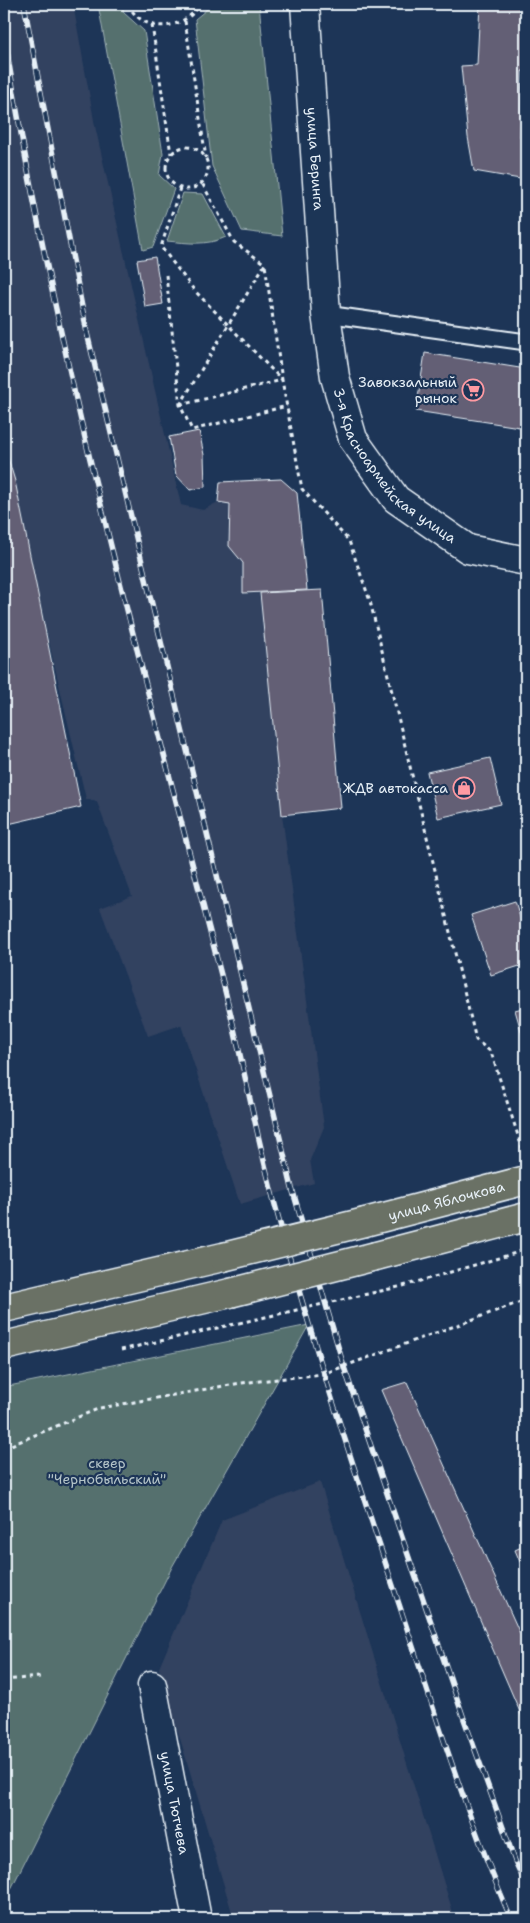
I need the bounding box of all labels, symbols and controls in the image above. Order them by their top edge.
street label: улица Беринга [303,107,328,211]
place label: Завокзальный рынок [358,373,458,407]
supermarket icon: Завокзальный рынок [461,378,485,402]
street label: 3-я Красноармейская улица [330,386,460,547]
shop icon: ЖДВ автокасса [452,776,476,800]
place label: ЖДВ автокасса [343,779,448,797]
street label: улица Яблочкова [386,1177,507,1225]
park label: сквер "Чернобыльский" [48,1454,166,1488]
street label: улица Тютчева [156,1750,193,1856]

